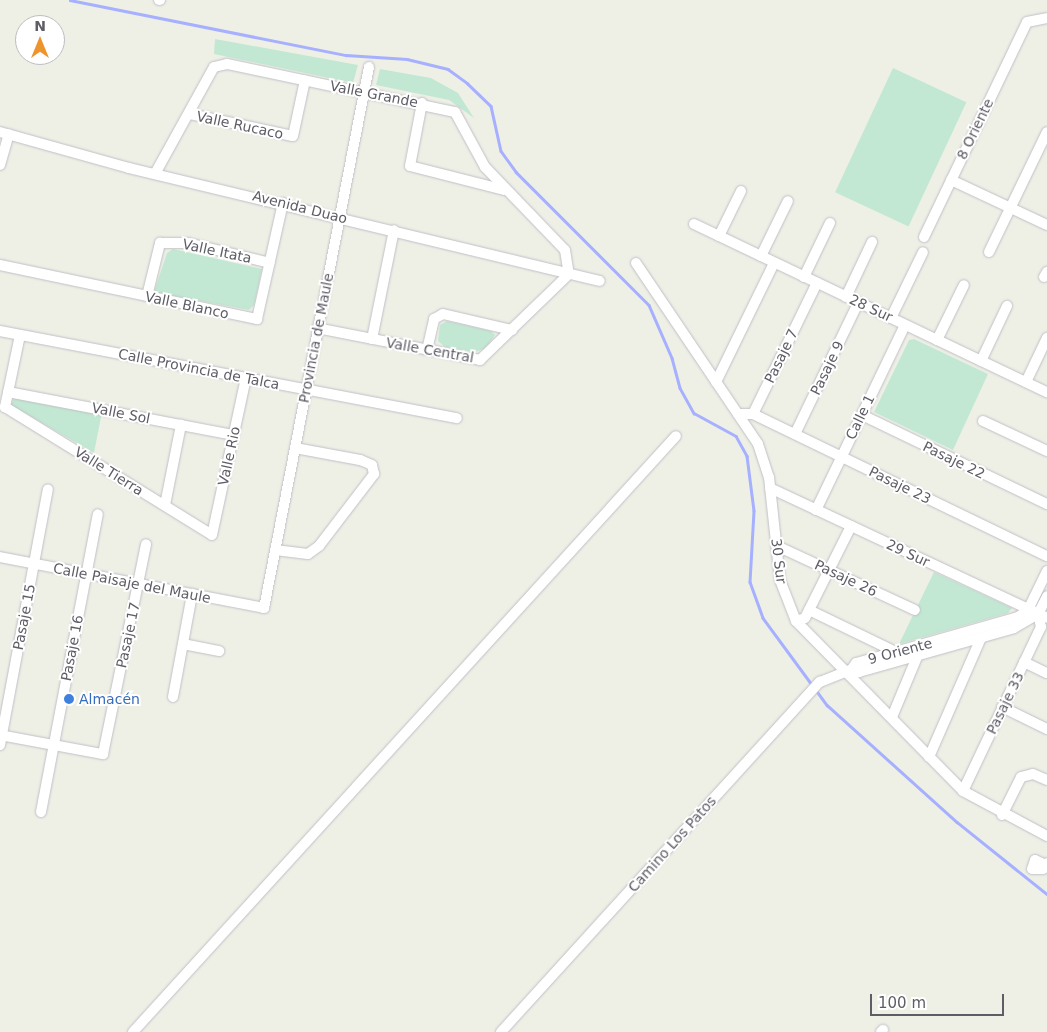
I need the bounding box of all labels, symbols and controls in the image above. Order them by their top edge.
north arrow [15,15,65,65]
text: N [34,18,46,34]
street label: Valle Grande [328,77,420,111]
street label: 8 Oriente [953,96,997,162]
street label: Valle Rucaco [195,108,285,142]
street label: Avenida Duao [251,187,349,227]
street label: Valle Itata [181,235,253,267]
street label: Provincia de Maule [295,272,337,404]
street label: Valle Blanco [144,288,230,322]
street label: 28 Sur [847,291,895,325]
street label: Pasaje 7 [761,326,801,386]
street label: Valle Central [385,334,475,366]
street label: Pasaje 9 [807,338,847,398]
street label: Calle Provincia de Talca [117,345,281,393]
street label: Calle 1 [842,392,878,442]
street label: Valle Sol [90,399,152,427]
street label: Valle Rio [215,425,243,487]
street label: Pasaje 22 [920,438,988,482]
street label: Valle Tierra [71,443,147,499]
street label: Pasaje 23 [866,463,934,507]
street label: 29 Sur [884,536,932,570]
street label: 30 Sur [768,537,790,585]
street label: Pasaje 26 [812,556,880,600]
street label: Calle Paisaje del Maule [52,559,212,607]
street label: Pasaje 15 [9,582,39,652]
street label: Pasaje 17 [113,600,143,670]
street label: Pasaje 16 [57,613,87,683]
street label: 9 Oriente [866,634,934,668]
street label: Pasaje 33 [983,669,1027,737]
place label: Almacén [79,691,140,707]
marker: Almacén [63,693,75,705]
street label: Camino Los Patos [624,793,720,895]
scale bar [872,984,1006,1016]
text: 100 m [878,994,926,1012]

